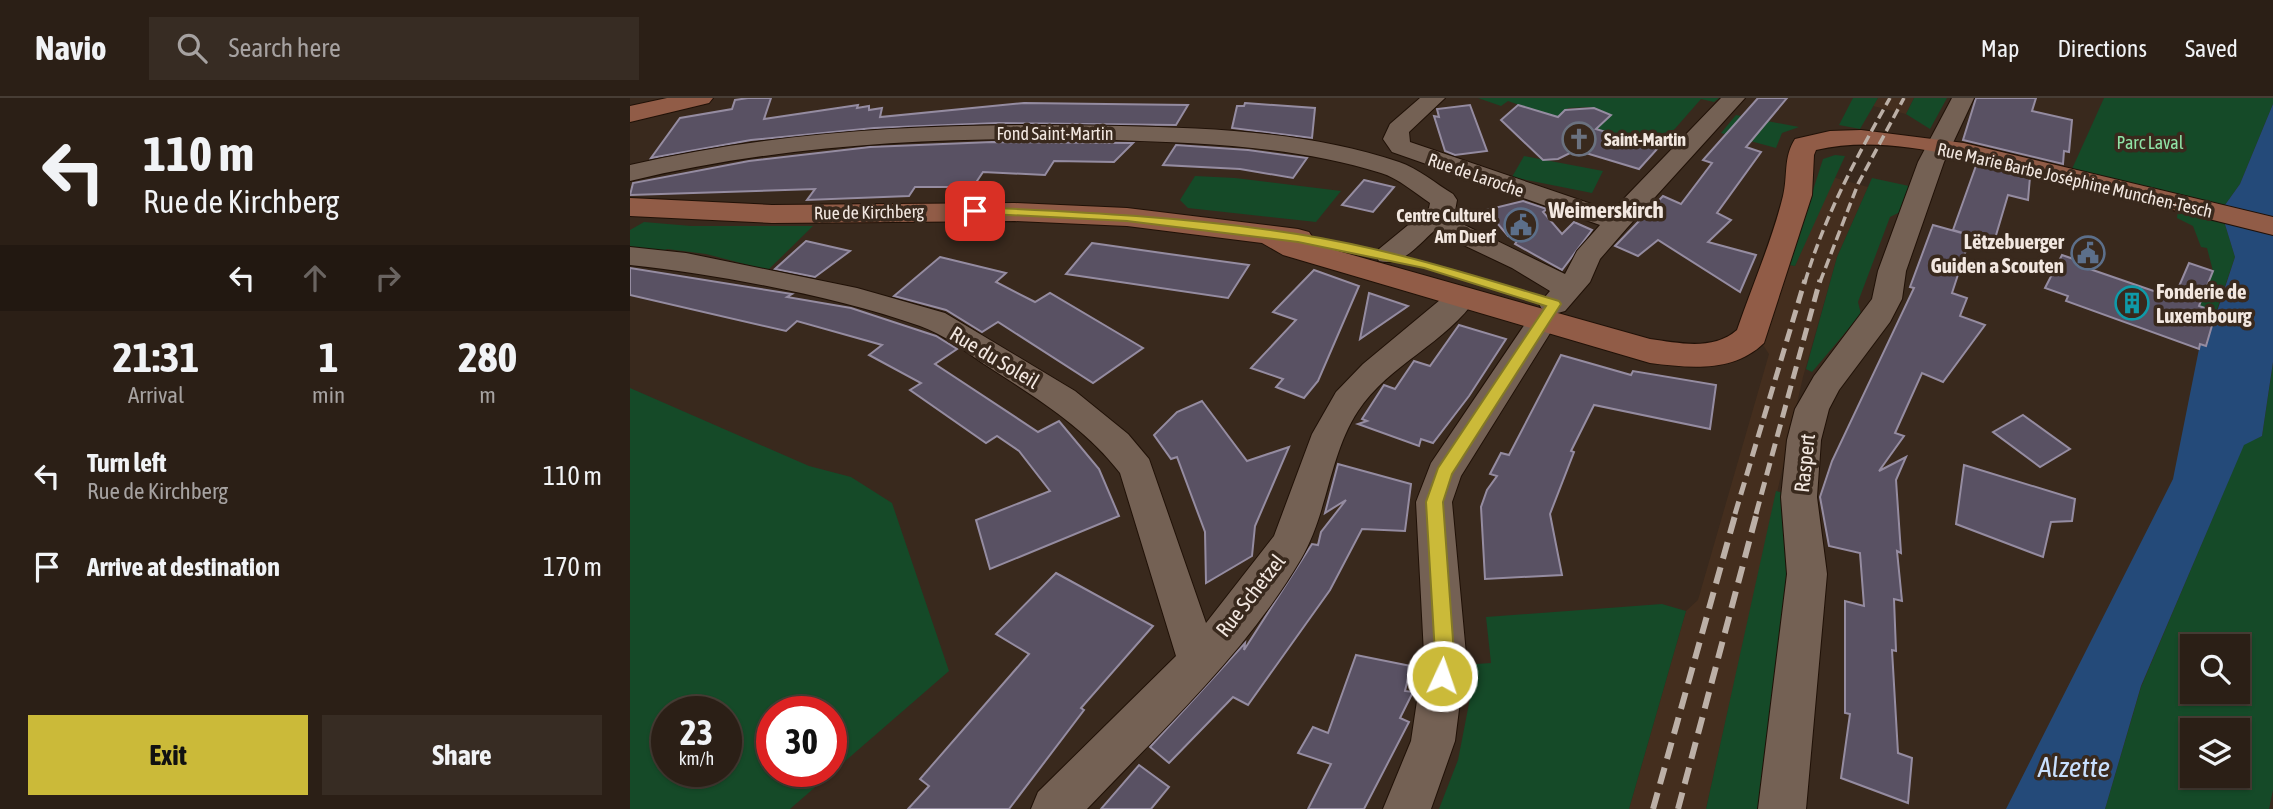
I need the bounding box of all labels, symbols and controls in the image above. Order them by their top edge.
search box [149,17,639,80]
text: Navio [35,29,107,67]
icon: search [173,29,211,67]
text: Search here [229,33,341,63]
text: Map [1981,35,2019,62]
text: Directions [2057,35,2147,62]
text: Saved [2185,35,2238,62]
church icon: Saint-Martin [1560,120,1598,158]
street label: Fond Saint-Martin [996,123,1114,144]
text: 110 m [143,125,254,181]
icon: left [28,126,119,217]
place label: Saint-Martin [1604,129,1686,150]
park label: Parc Laval [2117,132,2184,153]
street label: Rue Marie Barbe Joséphine Munchen-Tesch [1935,138,2215,222]
street label: Rue de Laroche [1425,149,1527,201]
pin [945,181,1005,241]
text: Rue de Kirchberg [143,183,339,220]
icon: arrive [956,192,994,230]
district label: Weimerskirch [1547,197,1664,223]
street label: Rue de Kirchberg [814,201,925,223]
place label: Centre Culturel Am Duerf [1396,205,1497,247]
public building icon: Centre Culturel Am Duerf [1502,206,1540,244]
place label: Lëtzebuerger Guiden a Scouten [1931,229,2065,277]
public building icon: Lëtzebuerger Guiden a Scouten [2069,234,2107,272]
icon: left [223,259,261,297]
icon: ahead [296,259,334,297]
icon: right [369,259,407,297]
place label: Fonderie de Luxembourg [2156,279,2253,327]
building icon: Fonderie de Luxembourg [2113,284,2151,322]
street label: Rue du Soleil [946,321,1044,393]
text: 21:31 [113,333,199,381]
text: 1 [319,333,338,381]
text: 280 [458,333,517,381]
text: Arrival [128,382,184,408]
text: min [312,382,345,408]
text: m [479,382,496,408]
street label: Raspert [1789,432,1819,494]
text: Turn left [87,448,167,478]
icon: left [28,457,66,495]
text: 110 m [543,461,602,491]
text: Rue de Kirchberg [87,478,228,504]
icon: arrive [28,548,66,586]
street label: Rue Schetzel [1210,549,1290,641]
text: Arrive at destination [87,552,280,582]
text: 170 m [543,552,602,582]
map controls [2180,634,2250,788]
button: search [2180,634,2250,704]
position arrow [1405,639,1479,713]
speed limit sign: 30 [756,696,847,787]
text: 23 [680,712,713,752]
button: Exit [28,715,308,795]
button: Share [322,715,602,795]
button: layers [2180,718,2250,788]
text: km/h [679,748,714,769]
water label: Alzette [2037,751,2110,783]

